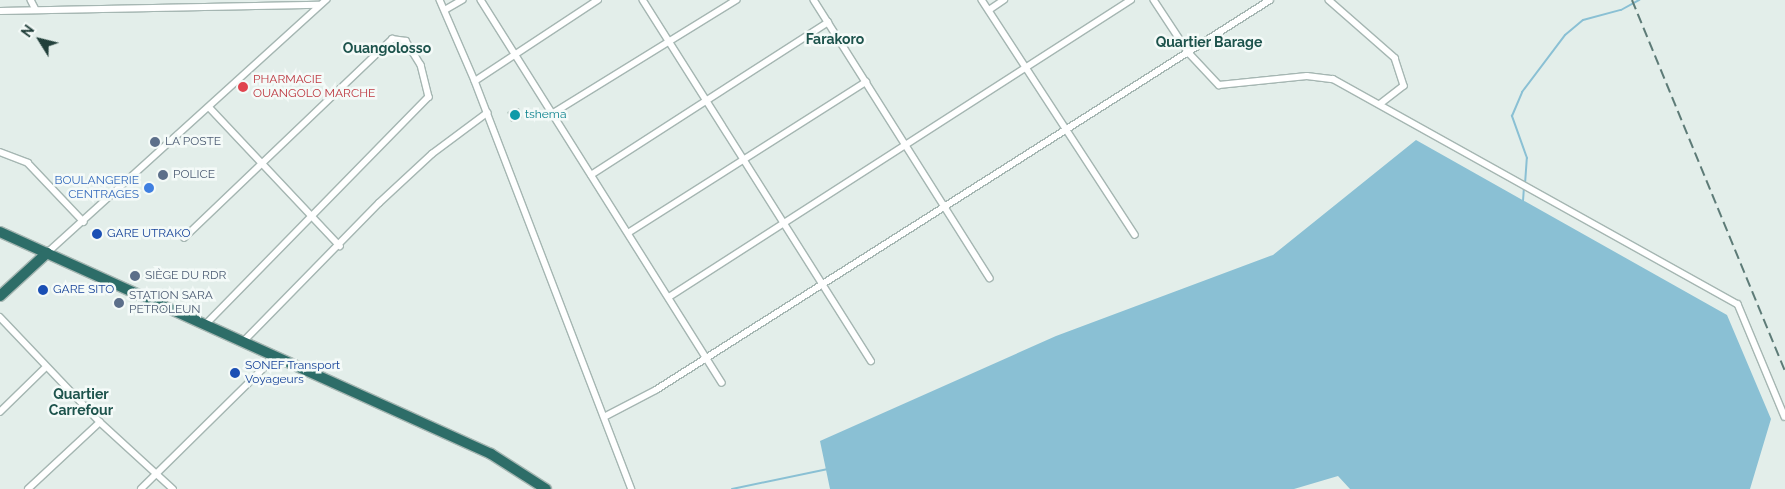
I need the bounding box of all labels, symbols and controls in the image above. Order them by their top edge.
north arrow [15,15,65,65]
text: N [18,22,37,40]
district label: Farakoro [806,31,864,47]
district label: Quartier Barage [1155,34,1263,50]
district label: Ouangolosso [343,40,431,56]
place label: PHARMACIE OUANGOLO MARCHE [253,73,375,101]
marker: PHARMACIE OUANGOLO MARCHE [237,81,249,93]
place label: tshema [525,108,566,122]
marker: tshema [509,109,521,121]
place label: LA POSTE [165,135,222,149]
marker: LA POSTE [149,136,161,148]
place label: POLICE [173,168,215,182]
marker: POLICE [157,169,169,181]
place label: BOULANGERIE CENTRAGES [55,174,139,202]
marker: BOULANGERIE CENTRAGES [143,182,155,194]
place label: GARE UTRAKO [107,227,190,241]
marker: GARE UTRAKO [91,228,103,240]
place label: SIÈGE DU RDR [145,269,226,283]
marker: SIÈGE DU RDR [129,270,141,282]
place label: GARE SITO [53,283,114,297]
marker: GARE SITO [37,284,49,296]
place label: STATION SARA PETROLEUN [129,289,213,317]
marker: STATION SARA PETROLEUN [113,297,125,309]
place label: SONEF Transport Voyageurs [245,359,341,387]
marker: SONEF Transport Voyageurs [229,367,241,379]
district label: Quartier Carrefour [49,386,113,418]

